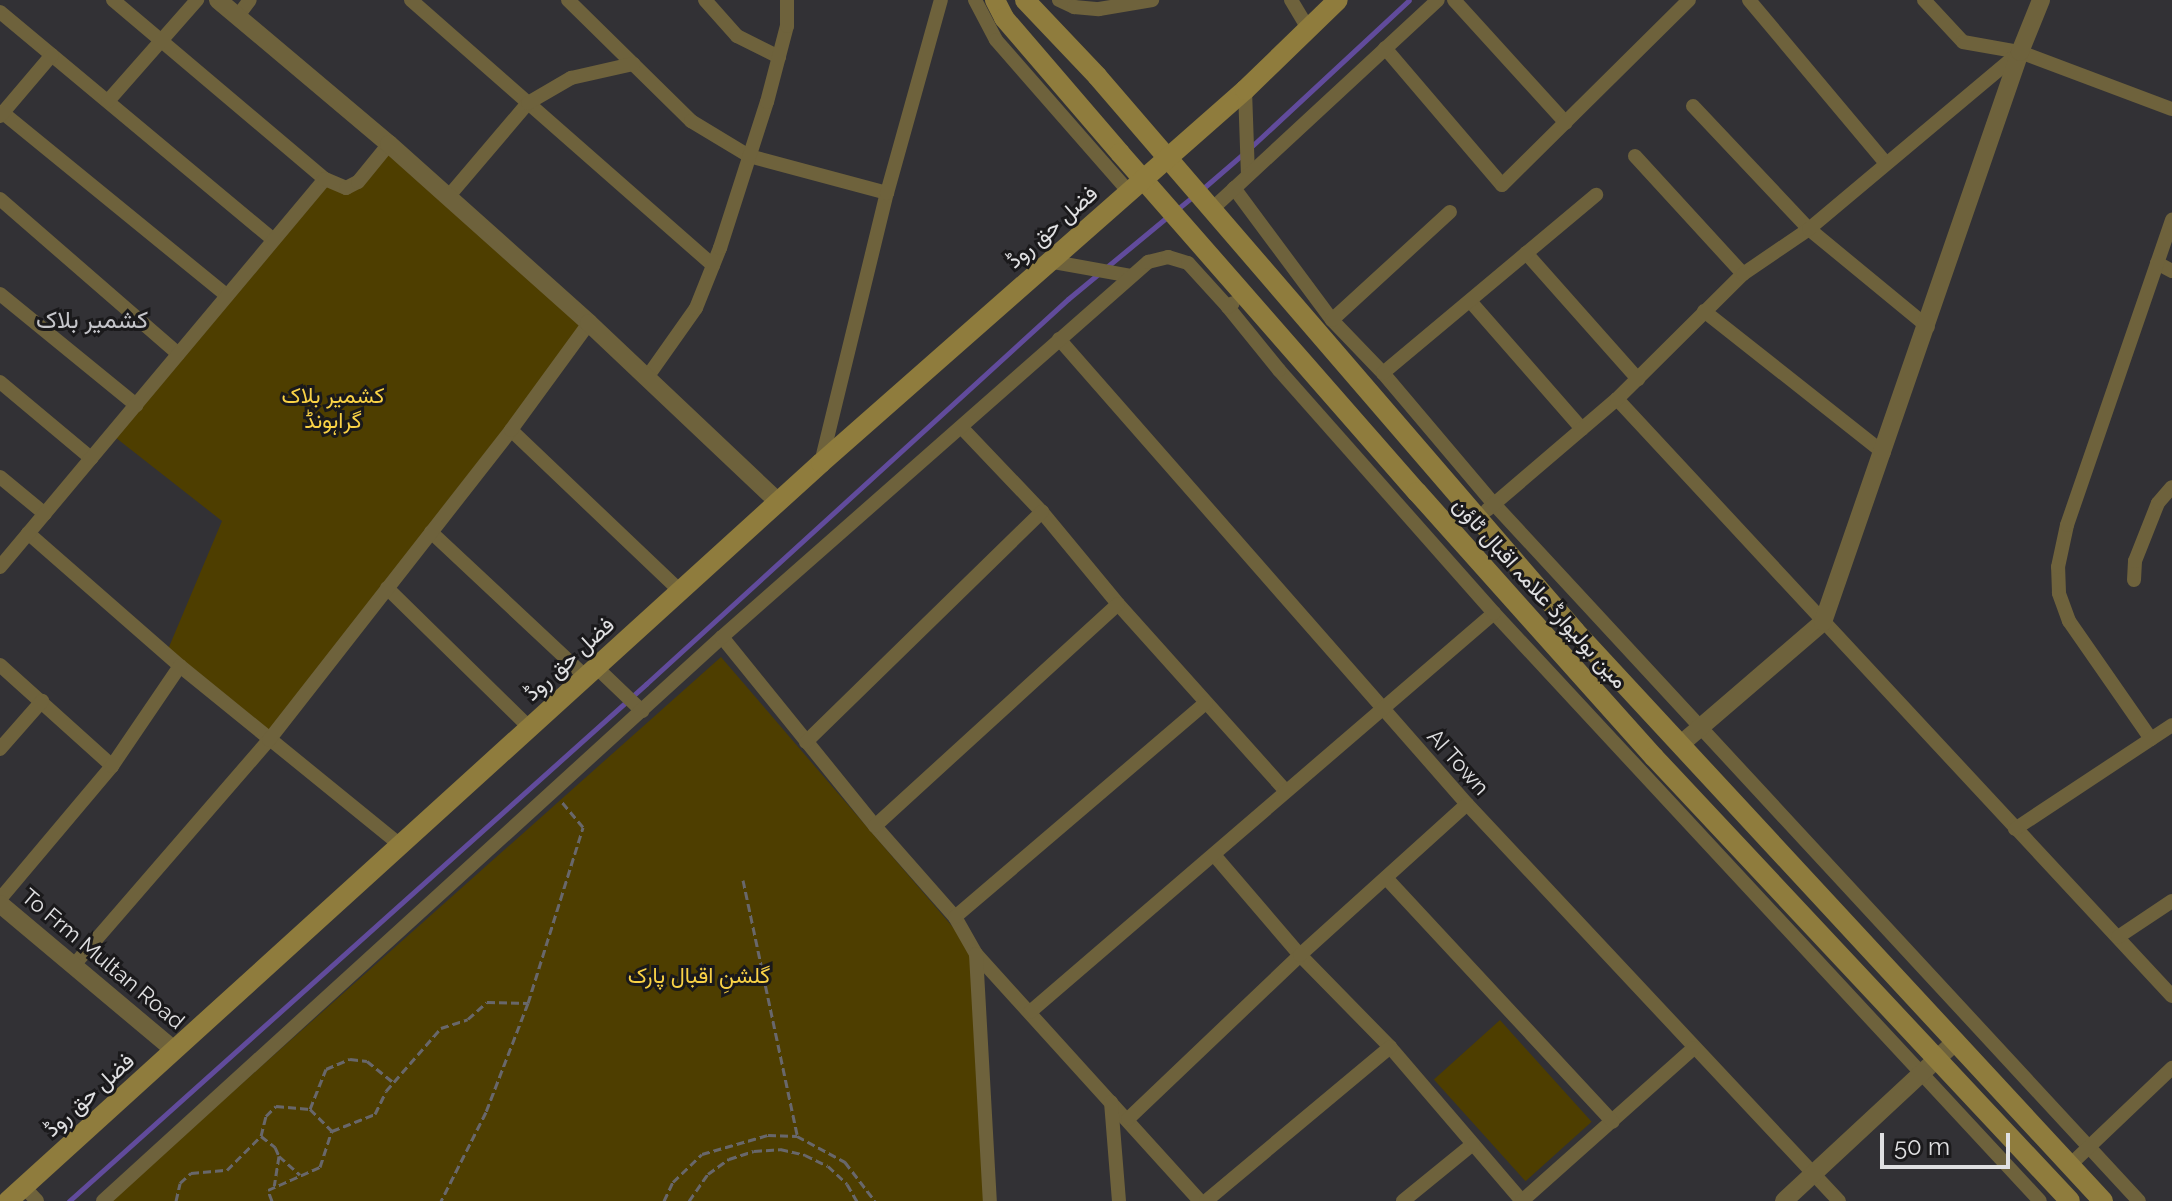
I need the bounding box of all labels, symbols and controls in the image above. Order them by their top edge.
street label: فضل حق روڈ [1001,180,1103,274]
district label: کشمیر بلاک [36,306,148,334]
park label: کشمیر بلاک ﮔﺮﺍﮨﻮﻧﮉ [282,382,384,434]
street label: مین بولیوارڈ علامہ اقبال ٹاؤن [1447,492,1633,694]
street label: فضل حق روڈ [518,612,620,706]
street label: AI Town [1421,723,1495,801]
street label: To Frm Multan Road [16,883,190,1035]
park label: گلشنِ اقبال پارک [628,963,770,989]
street label: فضل حق روڈ [38,1048,140,1142]
scale bar [1884,1117,2014,1167]
text: 50 m [1894,1132,1950,1161]

